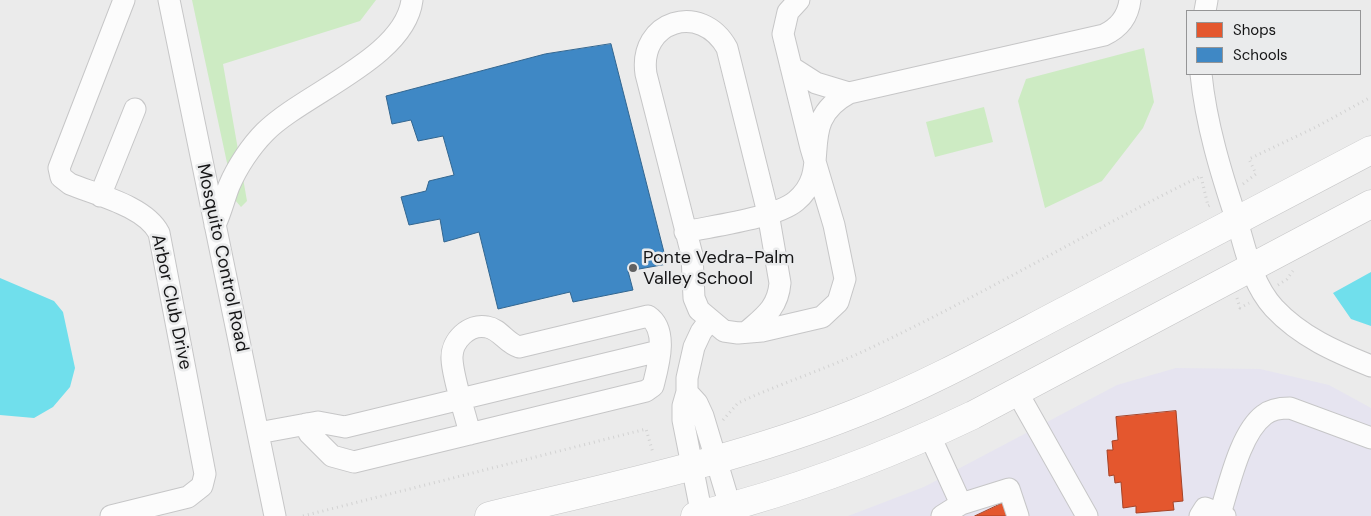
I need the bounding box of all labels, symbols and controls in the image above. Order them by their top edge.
legend [1186,10,1361,75]
text: Shops [1233,20,1276,40]
text: Schools [1233,45,1288,65]
street label: Mosquito Control Road [192,162,252,354]
street label: Arbor Club Drive [146,232,196,372]
place label: Ponte Vedra-Palm Valley School [643,247,794,290]
marker: Ponte Vedra-Palm Valley School [627,262,639,274]

